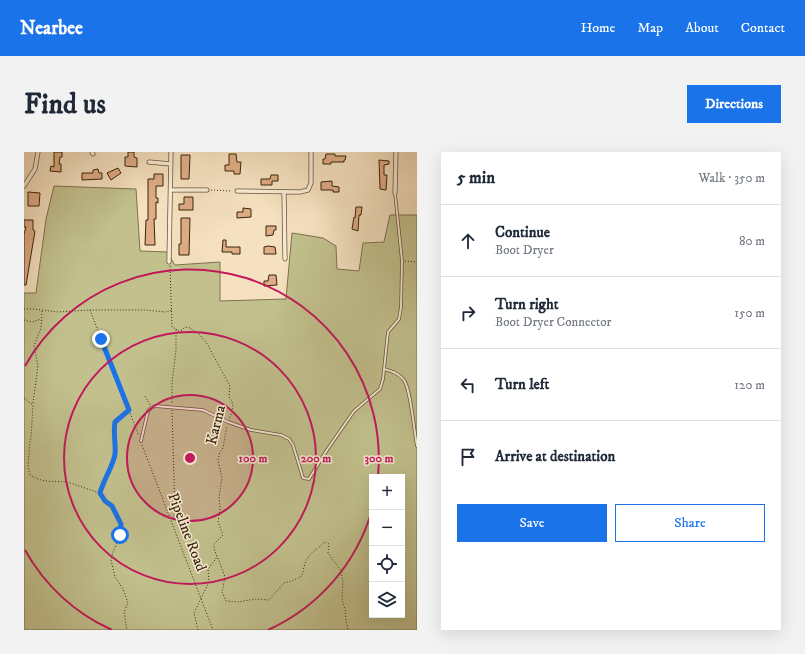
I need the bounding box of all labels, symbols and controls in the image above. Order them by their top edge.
text: Nearbee [20,17,83,40]
text: Home [581,19,615,37]
text: Map [637,19,663,37]
text: About [685,19,719,37]
text: Contact [741,19,785,37]
button: Directions [687,85,781,123]
text: Find us [24,87,106,122]
text: 5 min [457,167,495,189]
text: Walk · 350 m [698,170,765,186]
text: Continue [495,223,550,242]
icon: ahead [457,230,479,252]
text: 80 m [739,233,765,249]
text: Boot Dryer [495,242,554,258]
text: Turn right [495,295,558,314]
icon: right [457,302,479,324]
text: 150 m [734,305,765,321]
text: Boot Dryer Connector [495,314,611,330]
route end [92,330,110,348]
icon: left [457,374,479,396]
text: Turn left [495,375,549,394]
text: 120 m [734,377,765,393]
street label: Karma [202,403,230,447]
icon: arrive [457,446,479,468]
text: Arrive at destination [495,447,615,466]
centre of rings [183,451,197,465]
text: 100 m [239,451,267,466]
text: 200 m [301,451,331,466]
text: 300 m [365,451,393,466]
map controls [369,474,405,618]
button: + [369,474,405,510]
street label: Pipeline Road [163,490,211,575]
button: Save [457,504,607,542]
button: Share [615,504,765,542]
button: − [369,510,405,546]
route start [111,526,129,544]
button: locate [369,546,405,582]
button: layers [369,582,405,618]

